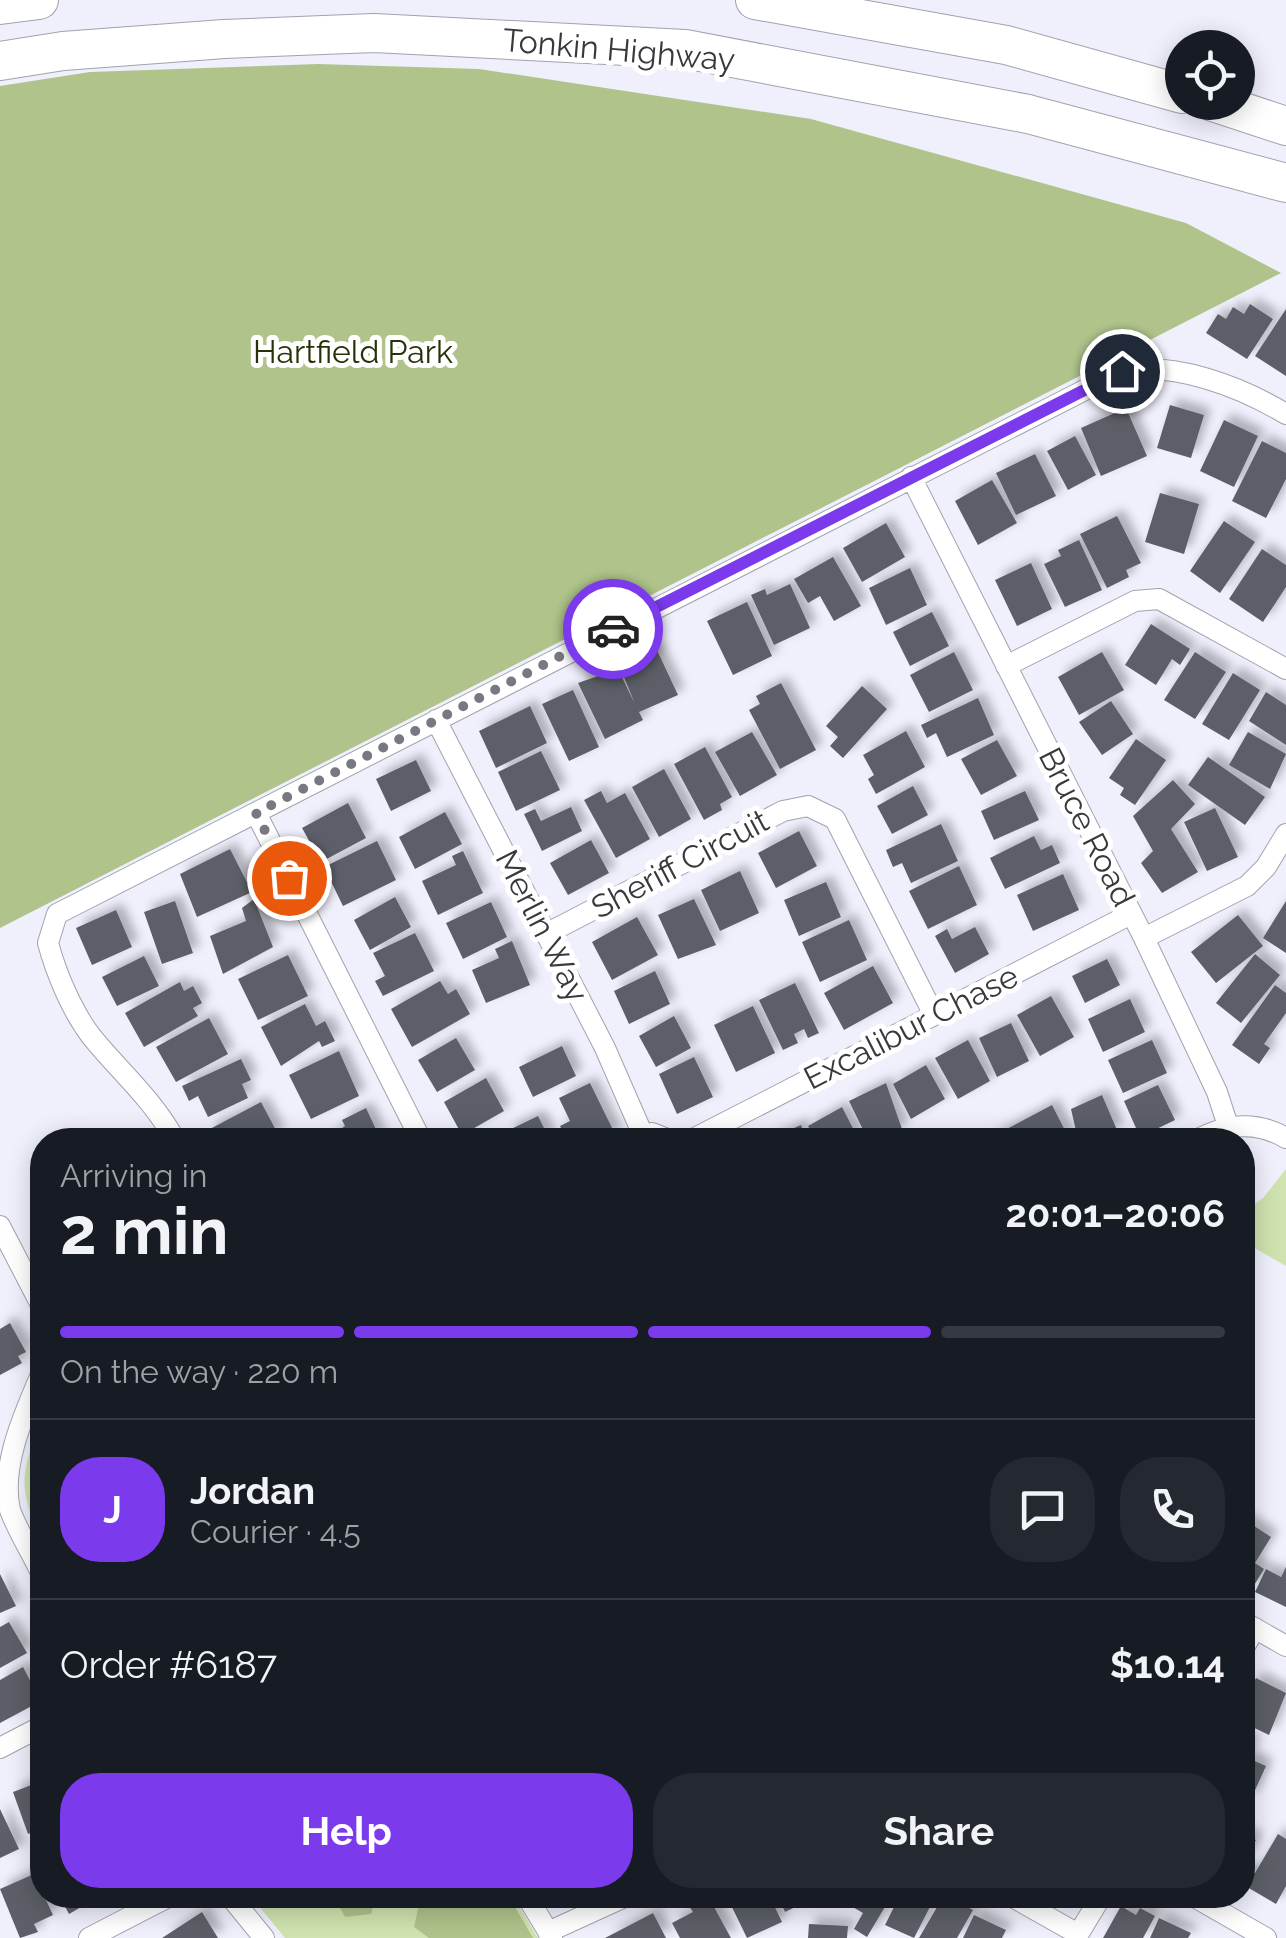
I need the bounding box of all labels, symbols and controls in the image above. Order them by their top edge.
street label: Tonkin Highway [501,21,737,78]
map controls [1165,30,1255,120]
button: locate [1165,30,1255,120]
pin [1080,329,1165,414]
park label: Hartfield Park [253,333,453,370]
icon: home [1095,344,1150,399]
courier [563,579,663,679]
icon: car [586,602,641,657]
street label: Bruce Road [1032,741,1143,912]
street label: Sheriff Circuit [585,801,775,926]
pin [247,836,332,921]
street label: Merlin Way [488,844,596,1008]
icon: bag [262,851,317,906]
street label: Excalibur Chase [798,957,1024,1096]
text: Arriving in [60,1157,207,1194]
text: 20:01–20:06 [1005,1191,1225,1236]
text: 2 min [60,1193,229,1269]
text: On the way · 220 m [60,1353,338,1390]
button: chat [990,1457,1095,1562]
button: phone [1120,1457,1225,1562]
text: Jordan [190,1468,315,1513]
text: J [103,1487,122,1532]
text: Courier · 4.5 [190,1513,361,1550]
text: Order #6187 [60,1642,277,1687]
text: $10.14 [1110,1642,1225,1687]
button: Help [60,1773,633,1888]
button: Share [653,1773,1225,1888]

